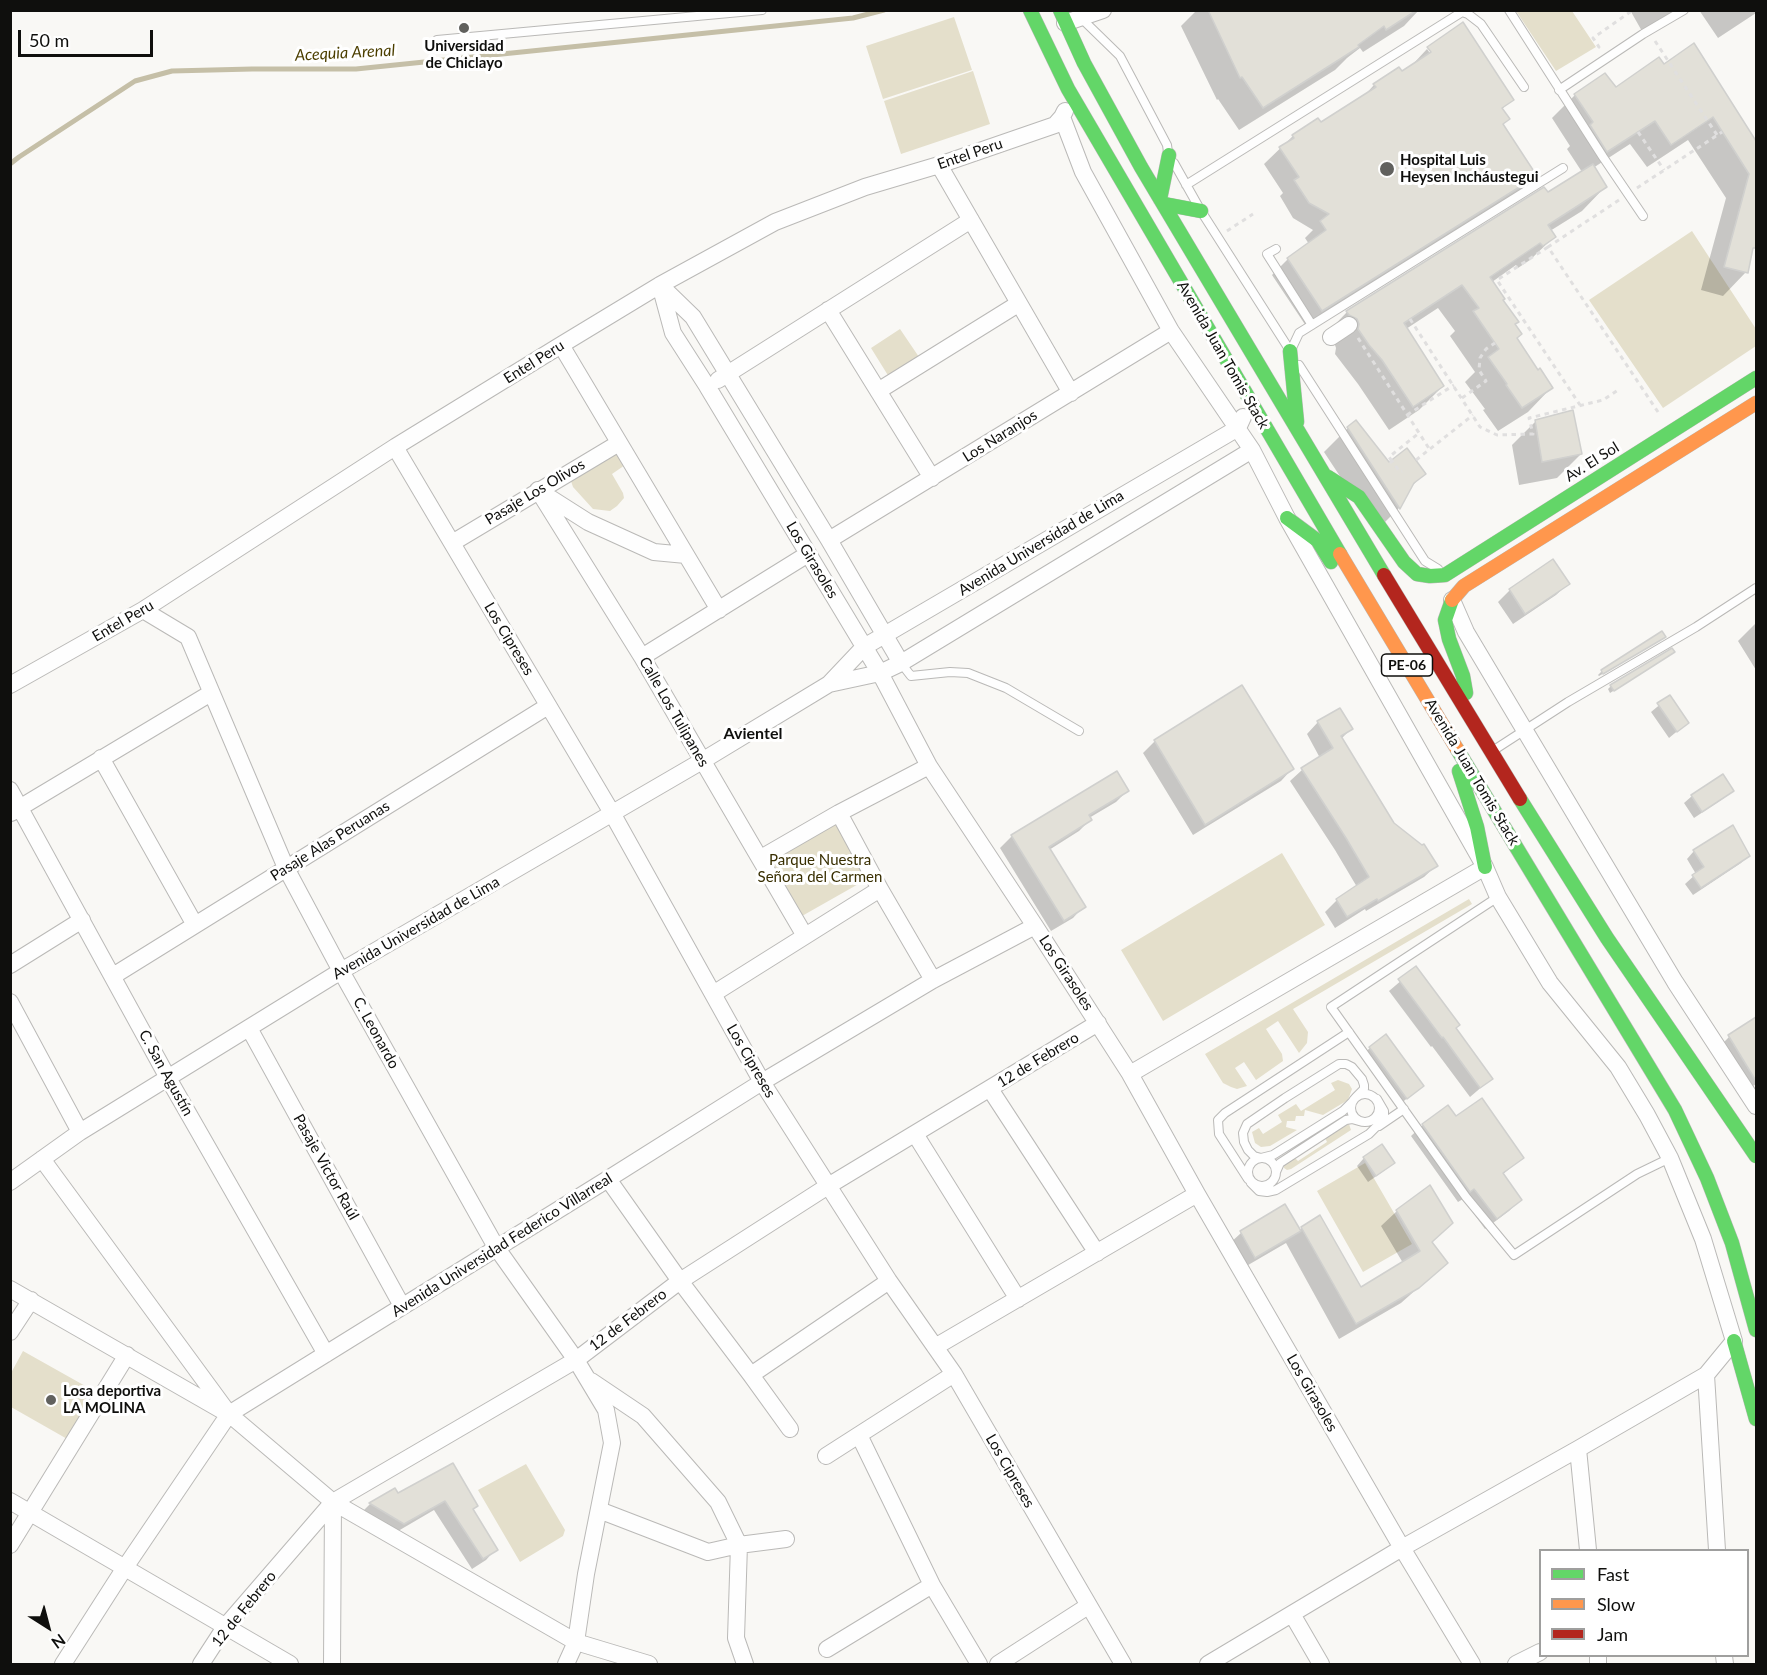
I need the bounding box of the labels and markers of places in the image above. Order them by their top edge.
marker: Universidad de Chiclayo [457,21,471,35]
place label: Universidad de Chiclayo [424,37,504,72]
place label: Hospital Luis Heysen Incháustegui [1400,151,1538,186]
marker: Hospital Luis Heysen Incháustegui [1378,160,1396,178]
place label: Losa deportiva LA MOLINA [63,1382,161,1417]
marker: Losa deportiva LA MOLINA [44,1393,58,1407]

